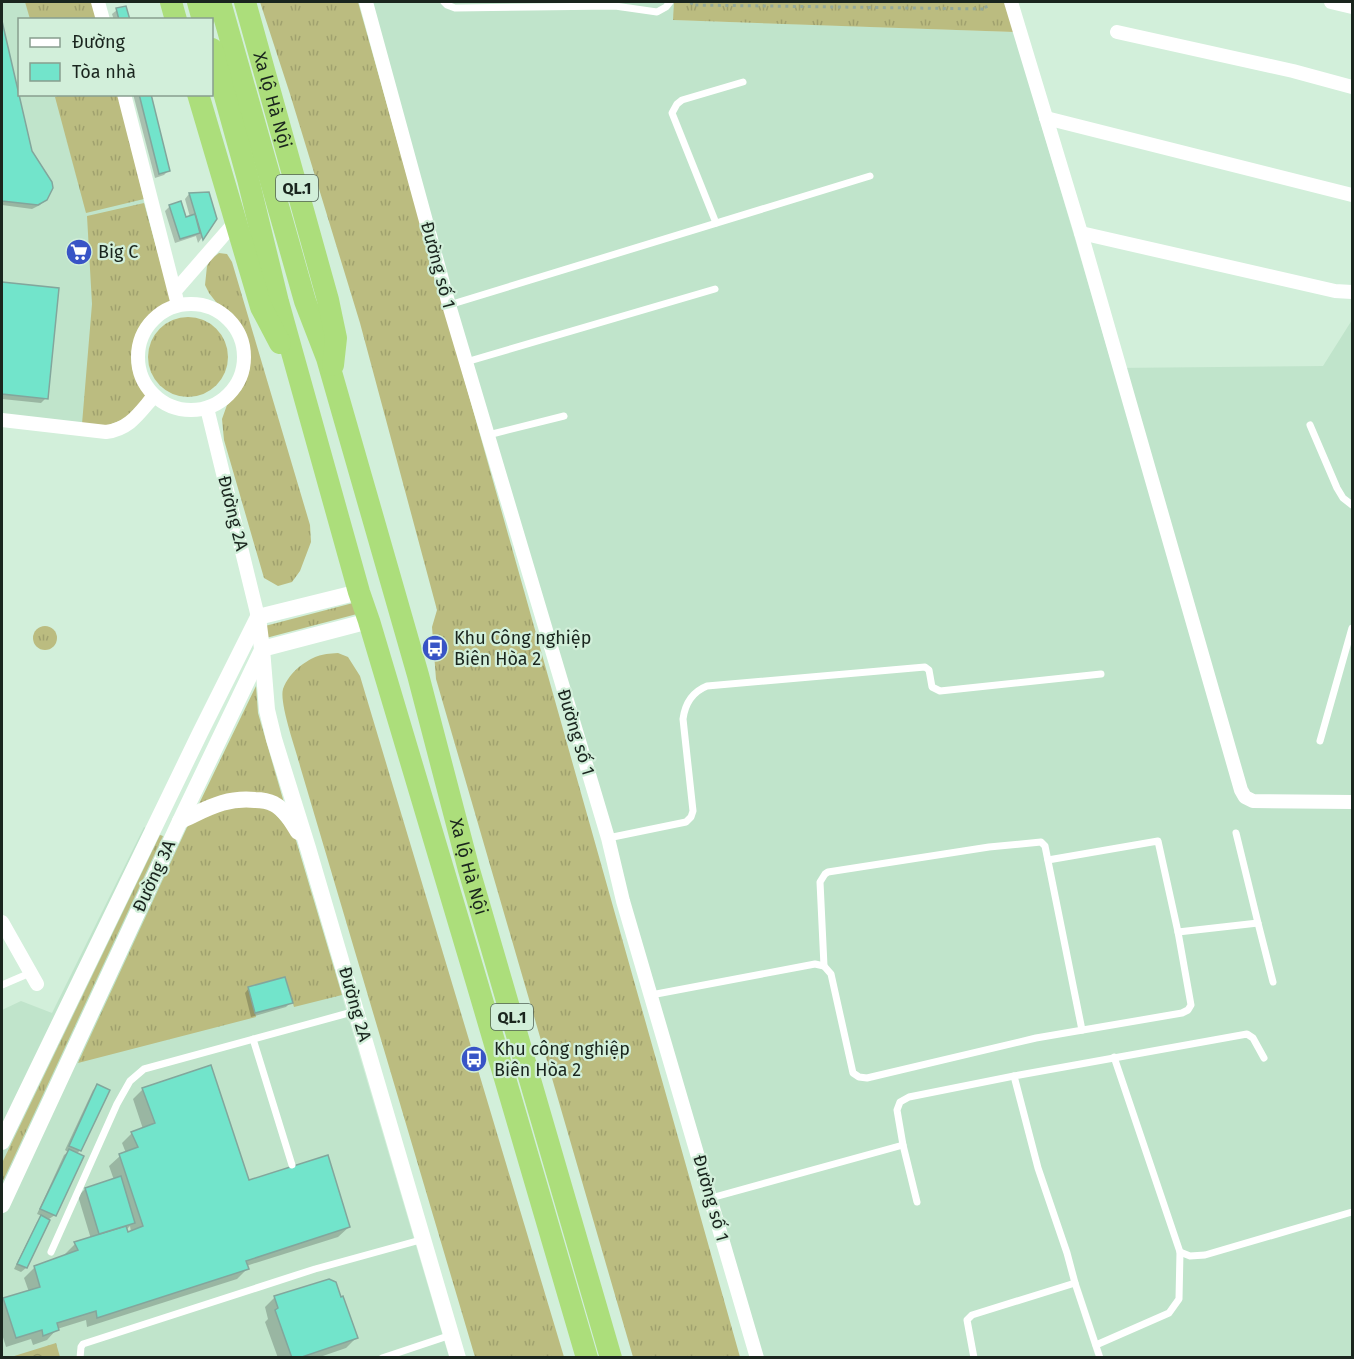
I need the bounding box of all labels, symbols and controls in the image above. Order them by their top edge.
legend [18,18,213,96]
text: Đường [72,31,126,53]
street label: Xa lộ Hà Nội [248,49,296,151]
text: Tòa nhà [72,61,136,83]
road number: QL.1 [276,175,318,201]
street label: Đường số 1 [416,219,460,311]
supermarket icon: Big C [64,237,94,267]
place label: Big C [98,241,138,263]
street label: Đường 2A [213,473,253,554]
place label: Khu Công nghiệp Biên Hòa 2 [454,627,591,670]
bus stop icon: Khu Công nghiệp Biên Hòa 2 [420,633,450,663]
street label: Đường số 1 [552,686,600,778]
street label: Xa lộ Hà Nội [445,816,493,918]
street label: Đường 3A [128,836,181,916]
street label: Đường 2A [334,964,376,1045]
road number: QL.1 [491,1004,533,1030]
place label: Khu công nghiệp Biên Hòa 2 [494,1038,630,1081]
bus stop icon: Khu công nghiệp Biên Hòa 2 [459,1044,489,1074]
street label: Đường số 1 [688,1152,734,1244]

